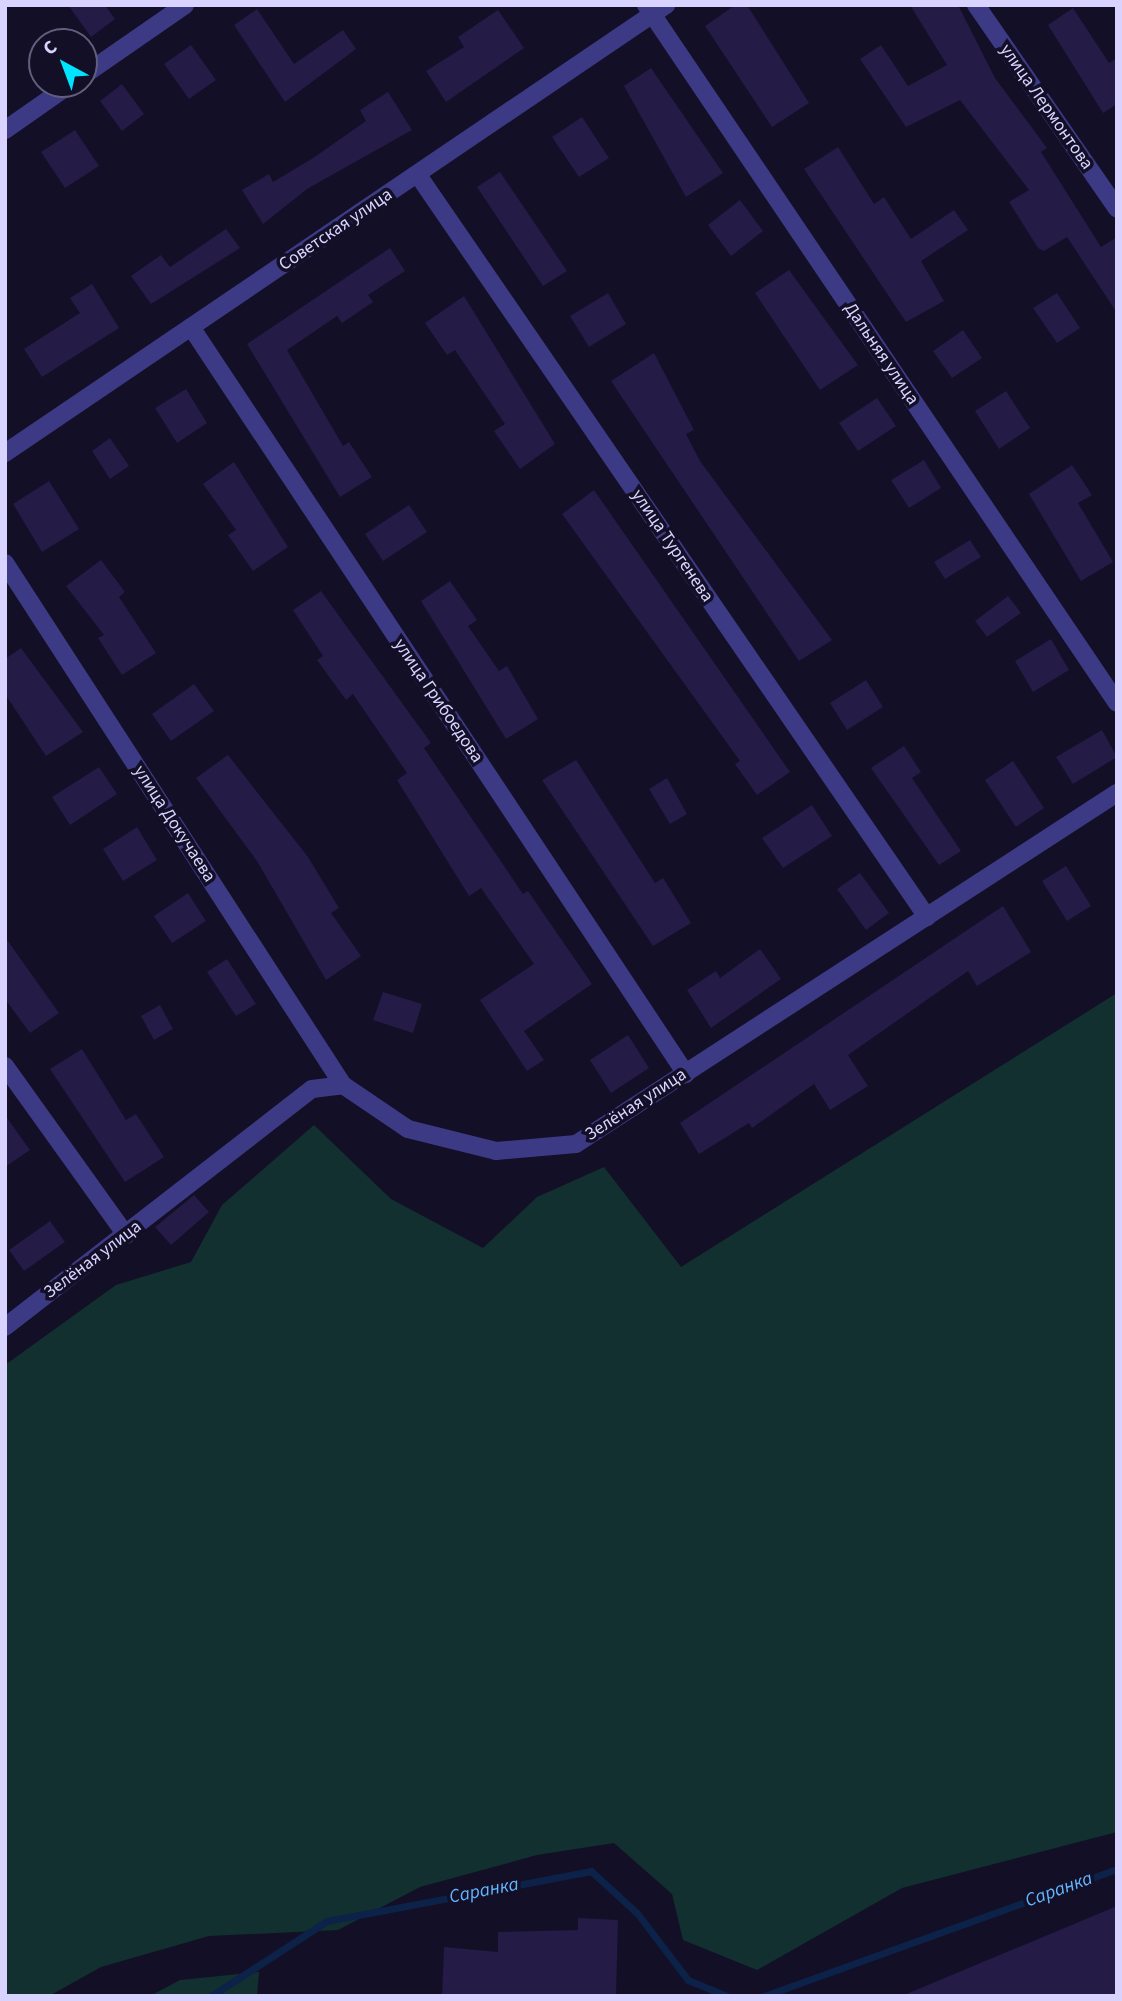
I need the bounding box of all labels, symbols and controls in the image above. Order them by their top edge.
north arrow [28,28,98,98]
text: С [37,34,63,62]
street label: улица Лермонтова [995,40,1097,174]
street label: Советская улица [275,184,397,276]
street label: Дальняя улица [839,299,923,409]
street label: улица Тургенева [626,486,718,606]
street label: улица Грибоедова [389,635,487,767]
street label: улица Докучаева [128,762,220,886]
street label: Зелёная улица [581,1064,691,1146]
street label: Зелёная улица [40,1216,146,1304]
water label: Саранка [1022,1867,1096,1913]
water label: Саранка [447,1873,521,1909]

